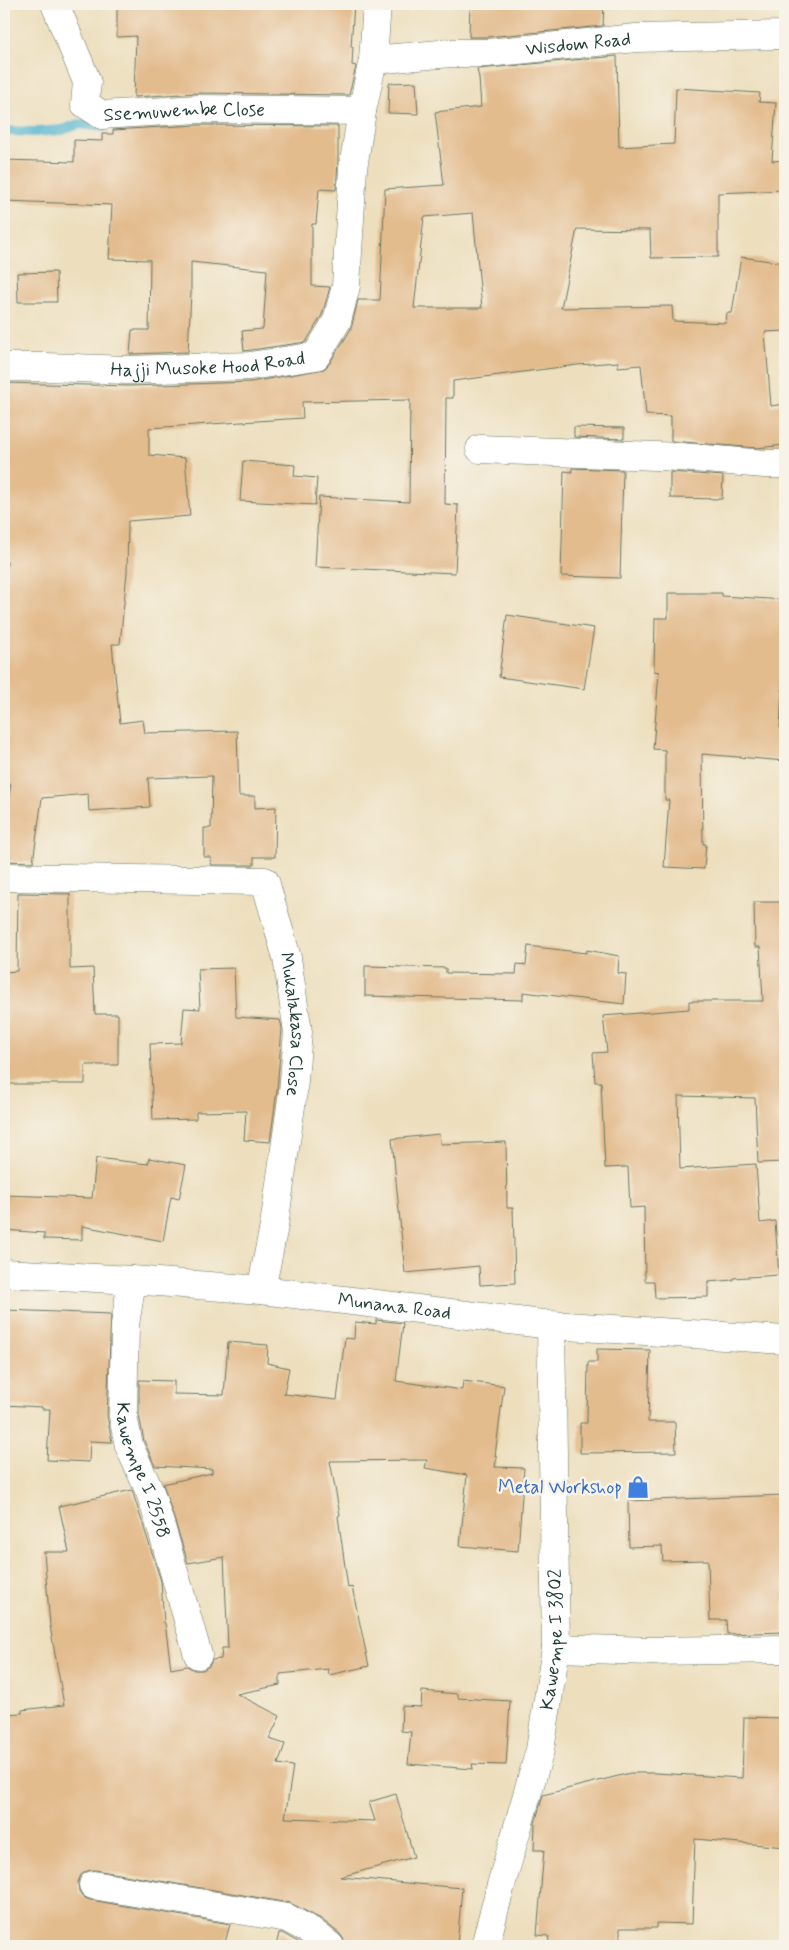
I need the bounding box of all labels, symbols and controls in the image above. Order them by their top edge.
street label: Wisdom Road [524,26,632,62]
street label: Ssemuwembe Close [103,96,265,127]
street label: Hajji Musoke Hood Road [110,345,307,383]
street label: Mukalakasa Close [274,951,310,1097]
street label: Munana Road [336,1287,453,1325]
street label: Kawempe I 2558 [110,1402,176,1541]
shop icon: Metal Workshop [625,1474,651,1500]
place label: Metal Workshop [498,1475,622,1500]
street label: Kawempe I 3802 [534,1569,569,1712]

